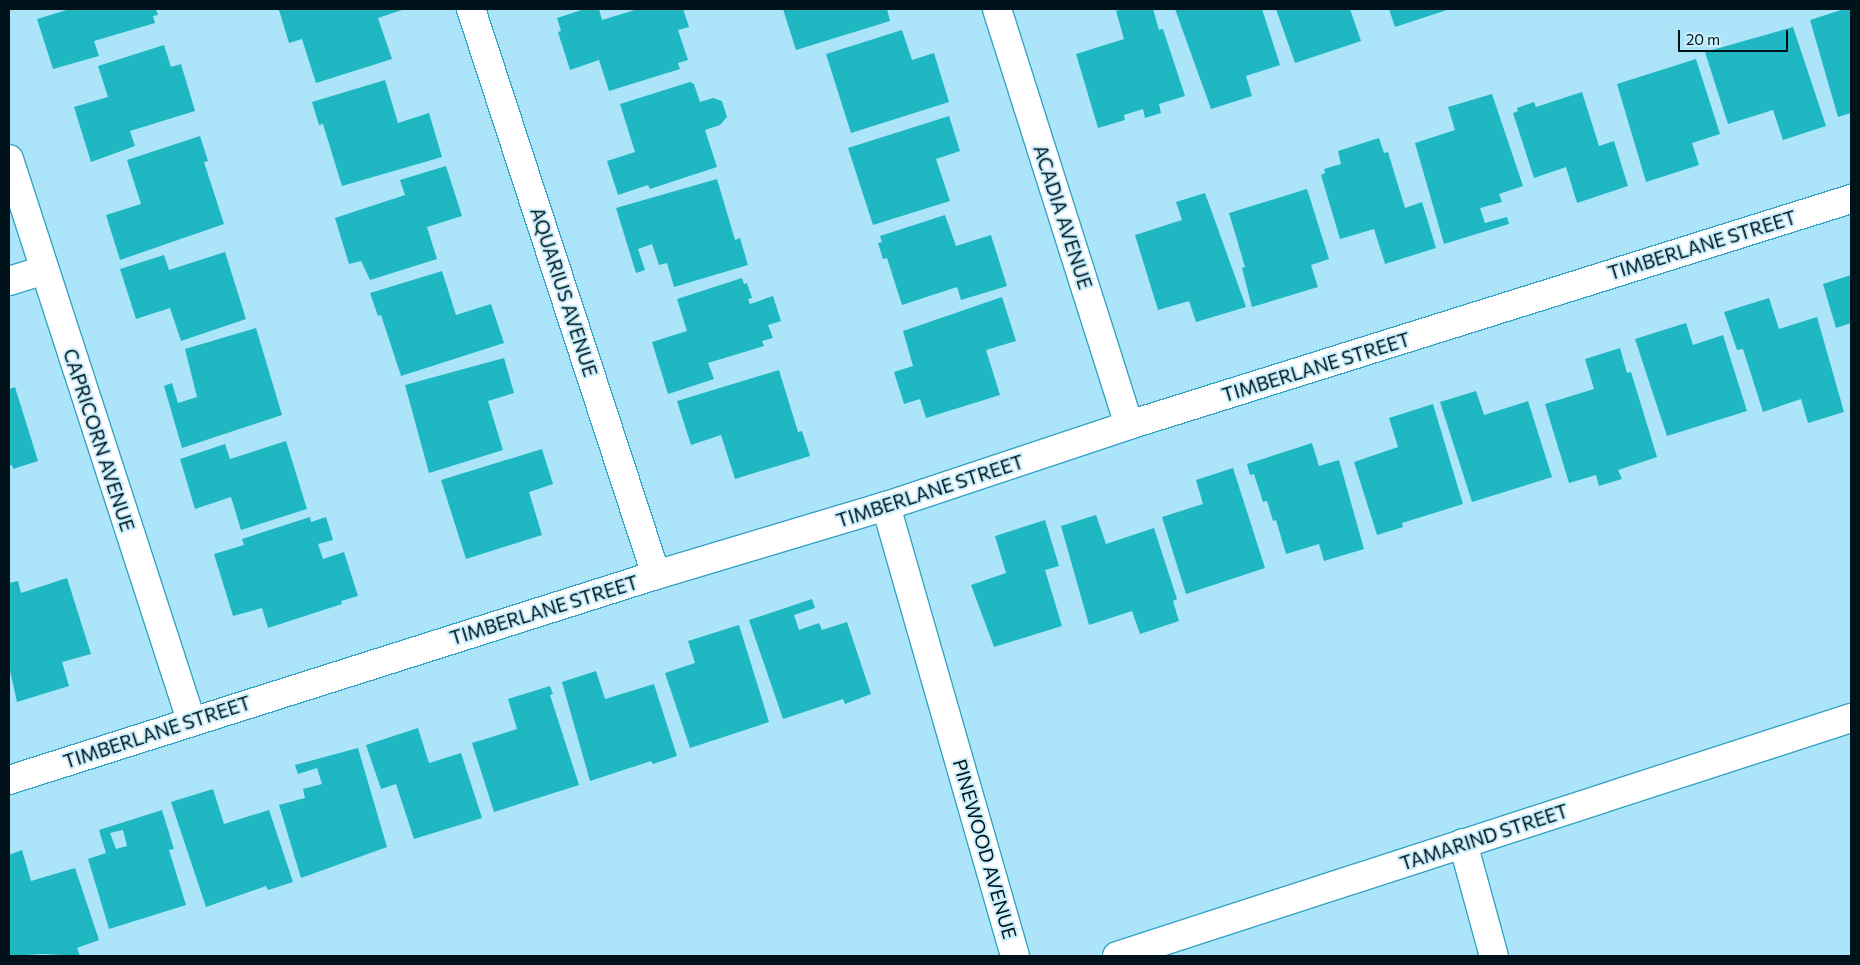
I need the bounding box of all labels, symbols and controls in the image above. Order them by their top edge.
scale bar [1680,20,1790,52]
text: 20 m [1686,30,1720,48]
street label: ACADIA AVENUE [1029,142,1097,292]
street label: AQUARIUS AVENUE [526,204,602,380]
street label: TIMBERLANE STREET [1605,205,1799,285]
street label: TIMBERLANE STREET [1219,327,1413,407]
street label: CAPRICORN AVENUE [59,346,139,534]
street label: TIMBERLANE STREET [833,450,1027,532]
street label: TIMBERLANE STREET [447,570,641,650]
street label: TIMBERLANE STREET [60,691,254,773]
street label: PINEWOOD AVENUE [948,756,1022,942]
street label: TAMARIND STREET [1397,799,1571,875]

